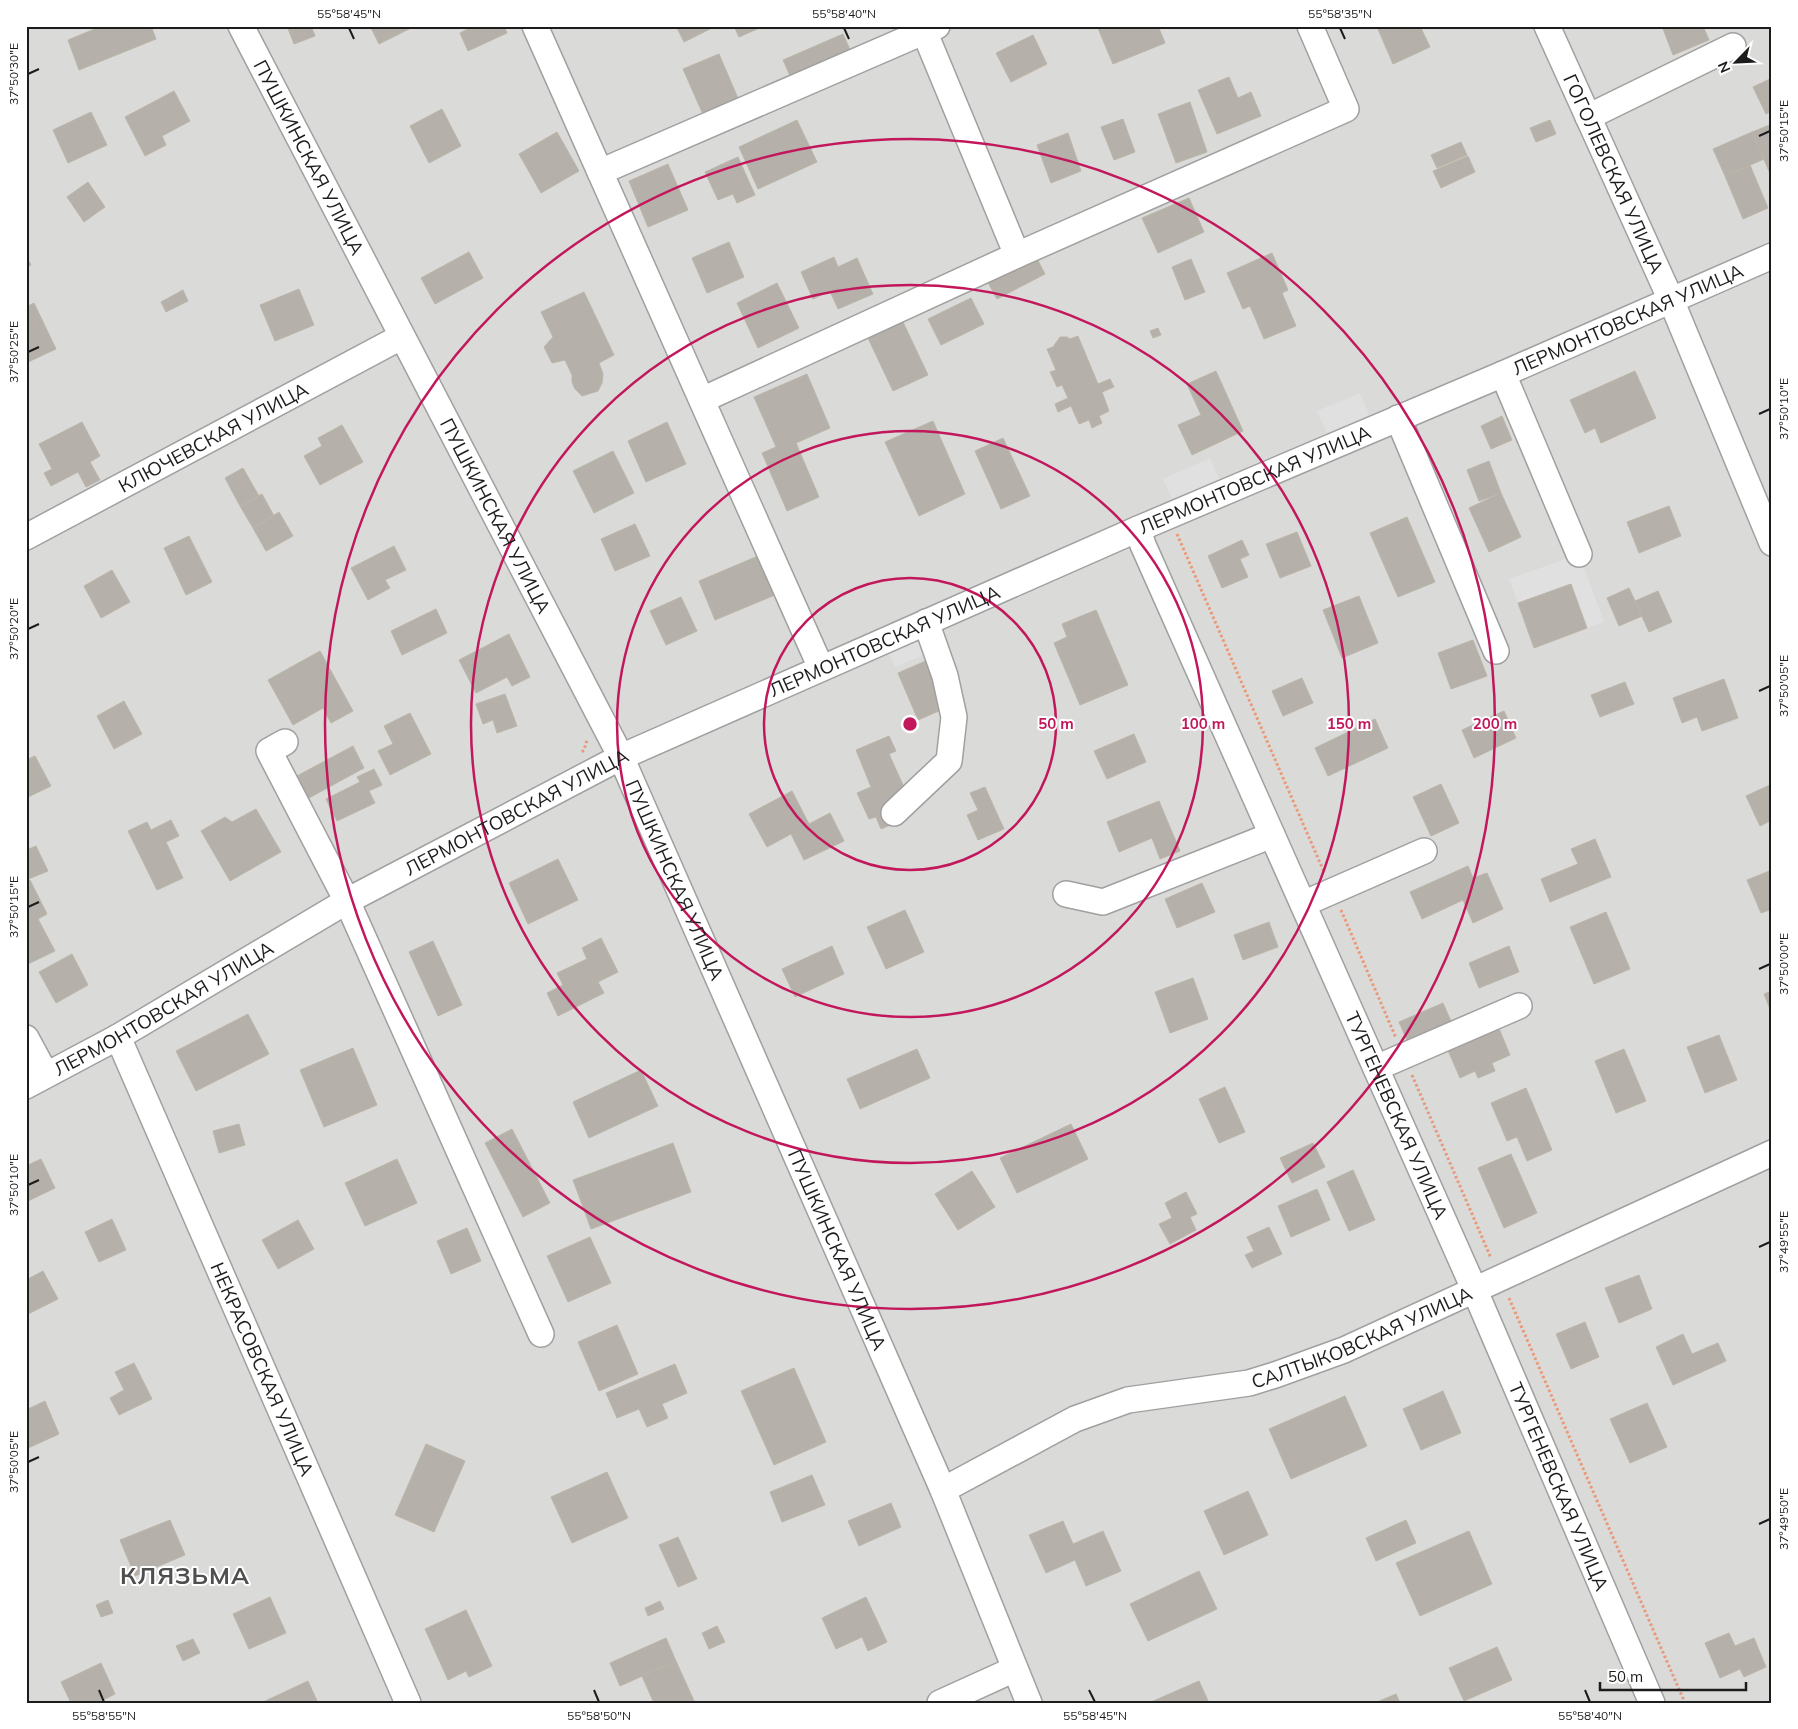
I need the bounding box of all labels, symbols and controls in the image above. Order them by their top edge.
text: 55°58'45"N [317,6,381,21]
text: 55°58'40"N [812,6,876,21]
text: 55°58'35"N [1308,6,1372,21]
north arrow [1710,38,1760,88]
text: 37°50'30"E [6,43,21,105]
street label: ПУШКИНСКАЯ УЛИЦА [249,56,370,259]
text: N [1714,59,1734,76]
street label: ГОГОЛЕВСКАЯ УЛИЦА [1558,70,1669,277]
text: 37°50'15"E [1776,100,1791,162]
street label: ЛЕРМОНТОВСКАЯ УЛИЦА [1509,258,1747,380]
text: 37°50'25"E [6,321,21,383]
street label: КЛЮЧЕВСКАЯ УЛИЦА [114,377,312,498]
text: 37°50'10"E [1776,378,1791,440]
street label: ПУШКИНСКАЯ УЛИЦА [435,414,556,617]
street label: ЛЕРМОНТОВСКАЯ УЛИЦА [1135,420,1374,539]
street label: ЛЕРМОНТОВСКАЯ УЛИЦА [765,579,1003,702]
text: 37°50'20"E [6,598,21,660]
text: 37°50'05"E [1776,655,1791,717]
text: 50 m [1038,714,1074,733]
text: 100 m [1181,714,1225,733]
text: 150 m [1327,714,1371,733]
text: 200 m [1473,714,1517,733]
centre of rings [901,715,919,733]
street label: ЛЕРМОНТОВСКАЯ УЛИЦА [400,743,633,881]
street label: ПУШКИНСКАЯ УЛИЦА [620,776,730,984]
text: 37°50'15"E [6,876,21,938]
text: 37°50'00"E [1776,933,1791,995]
street label: ЛЕРМОНТОВСКАЯ УЛИЦА [50,935,278,1081]
street label: ТУРГЕНЕВСКАЯ УЛИЦА [1340,1008,1453,1223]
street label: ПУШКИНСКАЯ УЛИЦА [783,1146,892,1354]
text: 37°50'10"E [6,1154,21,1216]
text: 37°49'55"E [1776,1211,1791,1273]
street label: НЕКРАСОВСКАЯ УЛИЦА [205,1258,320,1480]
street label: САЛТЫКОВСКАЯ УЛИЦА [1249,1281,1476,1394]
street label: ТУРГЕНЕВСКАЯ УЛИЦА [1504,1378,1614,1594]
text: 37°50'05"E [6,1431,21,1493]
text: 37°49'50"E [1776,1488,1791,1550]
district label: КЛЯЗЬМА [120,1560,250,1590]
scale bar [1600,1659,1747,1691]
text: 50 m [1608,1667,1643,1686]
text: 55°58'55"N [72,1708,136,1723]
text: 55°58'50"N [567,1708,631,1723]
text: 55°58'45"N [1063,1708,1127,1723]
text: 55°58'40"N [1558,1708,1622,1723]

